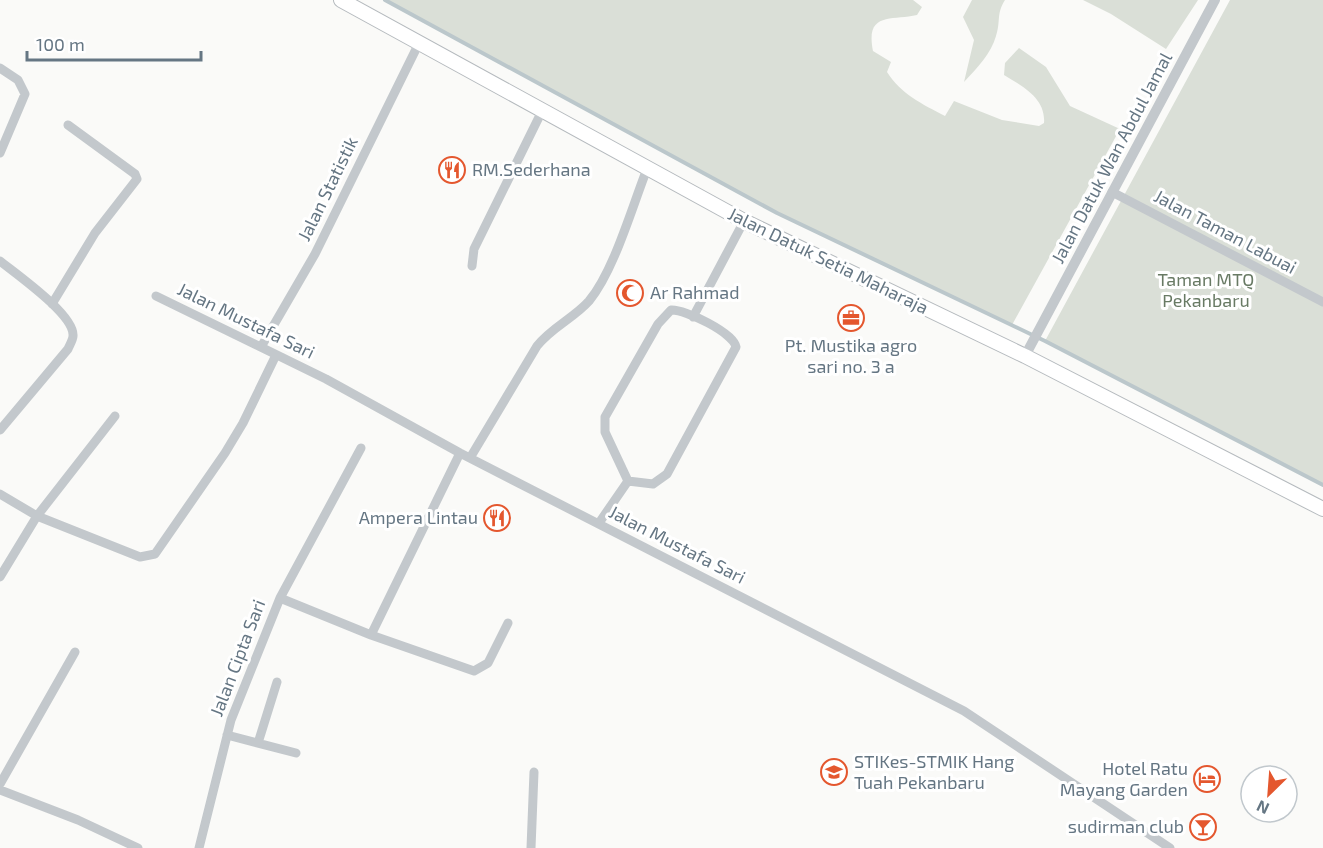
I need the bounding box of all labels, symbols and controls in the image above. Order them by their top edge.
scale bar [27,24,201,62]
text: 100 m [36,33,85,55]
street label: Jalan Datuk Wan Abdul Jamal [1046,48,1176,267]
street label: Jalan Statistik [292,133,362,244]
restaurant icon: RM.Sederhana [437,155,467,185]
place label: RM.Sederhana [472,158,591,180]
street label: Jalan Taman Labuai [1151,184,1300,278]
street label: Jalan Datuk Setia Maharaja [725,202,932,318]
park label: Taman MTQ Pekanbaru [1158,268,1254,311]
street label: Jalan Mustafa Sari [174,277,319,363]
mosque icon: Ar Rahmad [615,278,645,308]
place label: Ar Rahmad [650,281,739,303]
office icon: Pt. Mustika agro sari no. 3 a [836,303,866,333]
place label: Pt. Mustika agro sari no. 3 a [785,334,917,377]
street label: Jalan Mustafa Sari [606,500,749,588]
restaurant icon: Ampera Lintau [482,503,512,533]
place label: Ampera Lintau [359,506,478,528]
street label: Jalan Cipta Sari [205,596,269,719]
place label: STIKes-STMIK Hang Tuah Pekanbaru [854,750,1014,793]
school or university icon: STIKes-STMIK Hang Tuah Pekanbaru [819,757,849,787]
place label: Hotel Ratu Mayang Garden [1060,757,1188,800]
hotel icon: Hotel Ratu Mayang Garden [1192,764,1222,794]
north arrow [1239,764,1299,824]
text: N [1253,797,1272,819]
bar icon: sudirman club [1188,812,1218,842]
place label: sudirman club [1068,815,1184,837]

